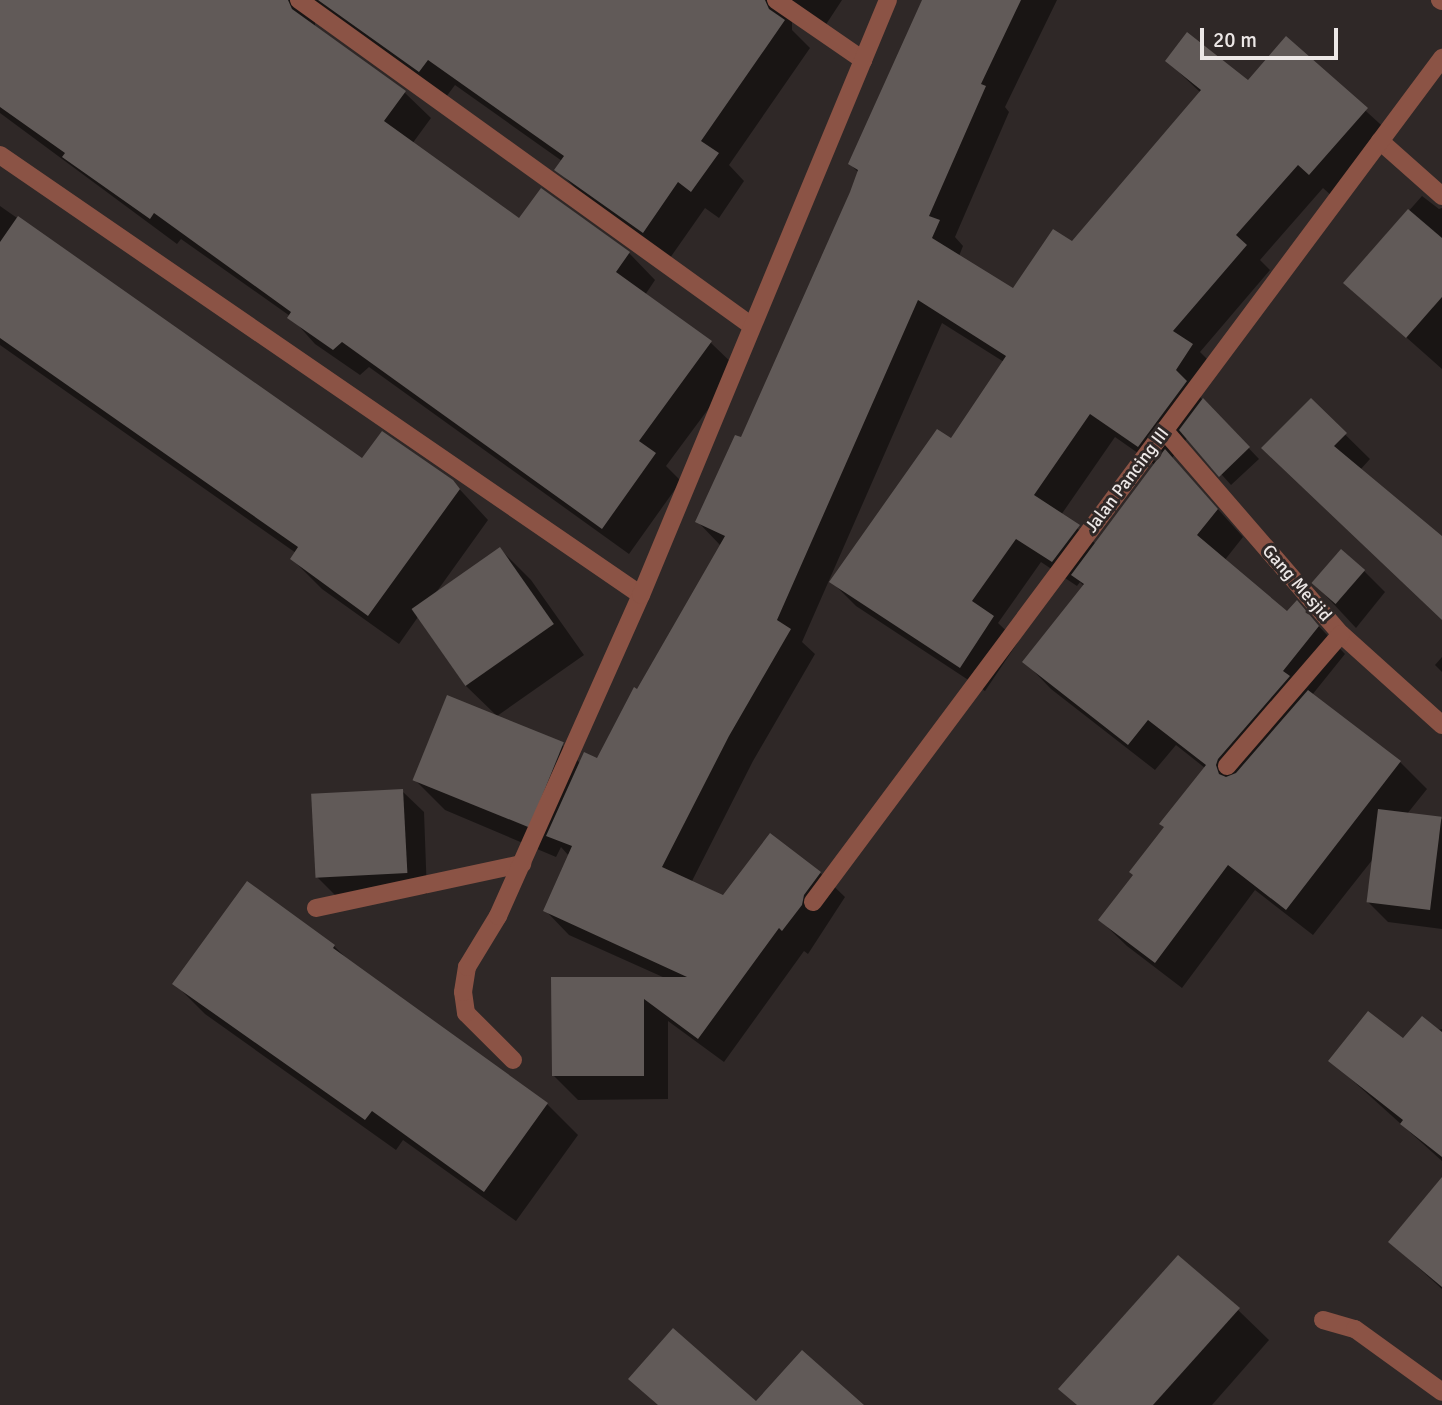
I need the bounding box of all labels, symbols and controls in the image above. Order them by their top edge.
scale bar [1204,14,1342,58]
text: 20 m [1213,27,1257,53]
street label: Jalan Pancing III [1080,423,1174,537]
street label: Gang Mesjid [1258,540,1336,626]

